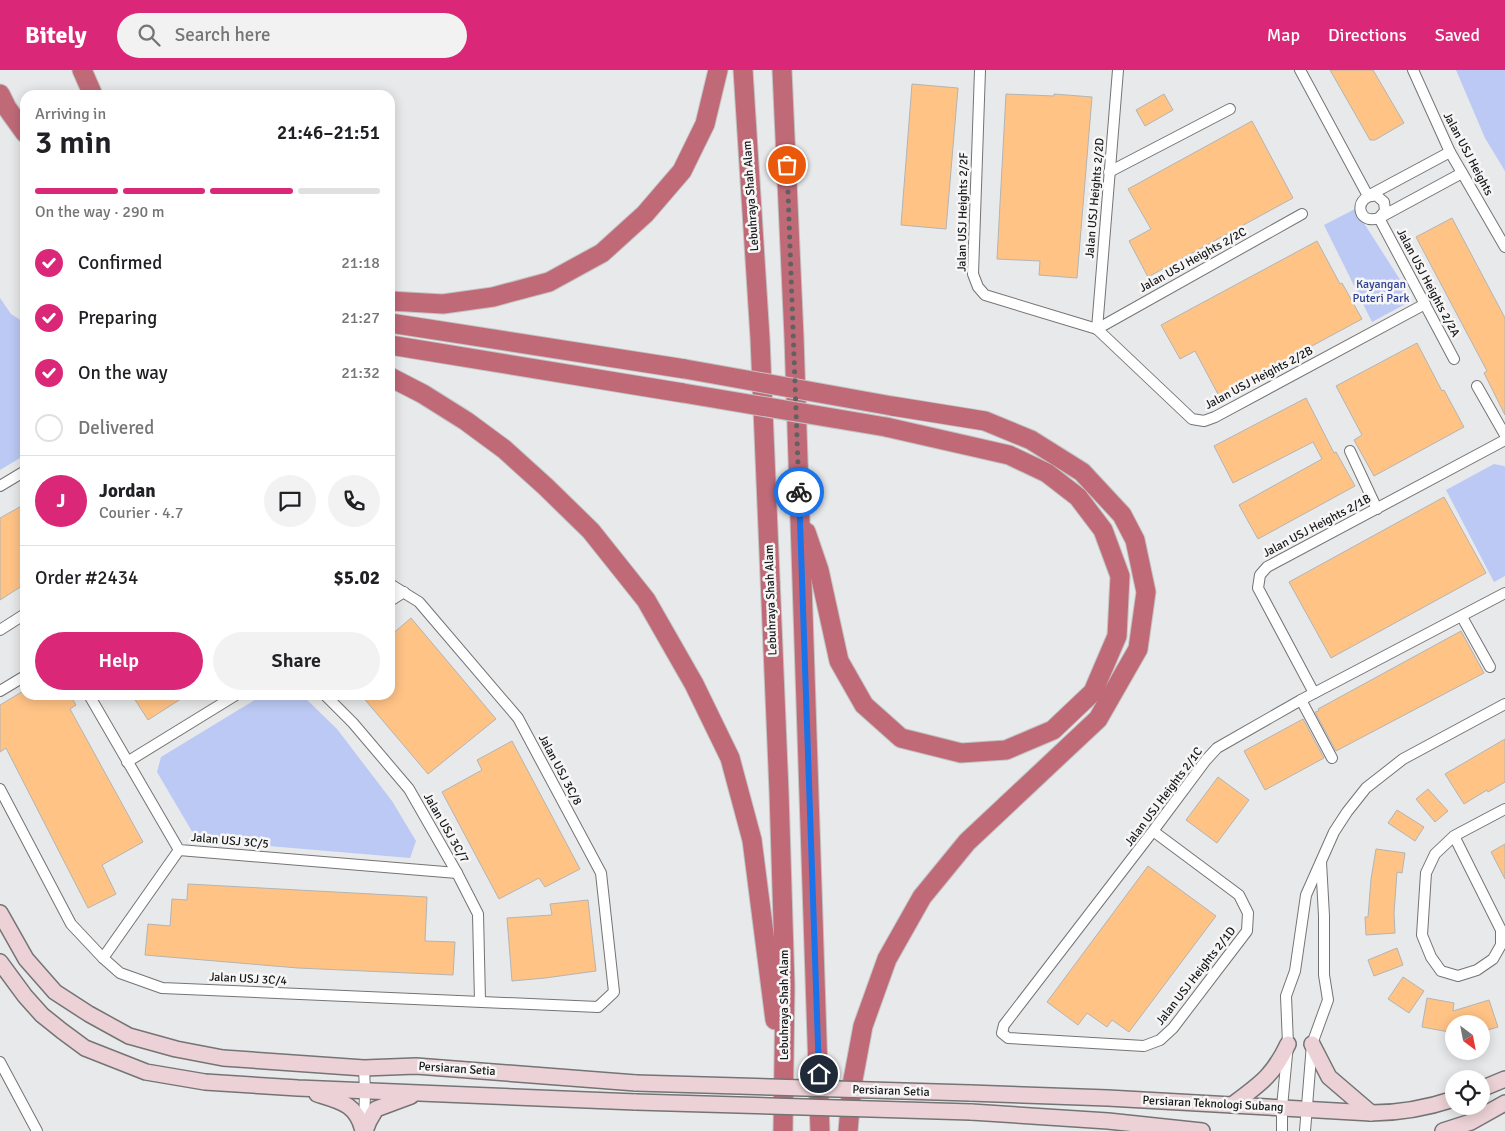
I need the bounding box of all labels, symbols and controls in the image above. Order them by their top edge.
search box [117,13,467,58]
text: Bitely [25,20,87,50]
icon: search [135,21,163,49]
text: Search here [175,23,270,47]
text: Map [1267,24,1300,46]
text: Directions [1328,24,1407,46]
text: Saved [1435,24,1480,46]
text: Arriving in [35,104,106,124]
street label: Jalan USJ Heights [1440,110,1496,198]
text: 21:46–21:51 [277,121,380,145]
text: 3 min [35,123,112,162]
street label: Jalan USJ Heights 2/2D [1082,137,1108,259]
street label: Lebuhraya Shah Alam [740,140,762,252]
pin [766,144,808,186]
icon: bag [773,151,801,179]
street label: Jalan USJ Heights 2/2F [954,152,972,272]
text: On the way · 290 m [35,202,165,222]
street label: Jalan USJ Heights 2/2C [1137,224,1249,296]
street label: Jalan USJ Heights 2/2A [1393,226,1463,340]
icon: check [35,249,63,277]
text: Confirmed [78,251,162,275]
text: 21:18 [341,253,380,273]
park label: Kayangan Puteri Park [1353,277,1409,306]
icon: check [35,304,63,332]
text: Preparing [78,306,157,330]
text: 21:27 [341,308,380,328]
street label: Jalan USJ Heights 2/2B [1202,343,1316,413]
icon: check [35,359,63,387]
text: On the way [78,361,168,385]
text: 21:32 [341,363,380,383]
text: Delivered [78,416,154,440]
courier [774,467,824,517]
button: chat [264,475,316,527]
button: phone [328,475,380,527]
icon: bike [785,478,813,506]
text: Jordan [99,479,156,503]
text: J [57,489,65,513]
street label: Jalan USJ Heights 2/1B [1260,491,1374,561]
text: Courier · 4.7 [99,503,183,523]
street label: Lebuhraya Shah Alam [762,544,780,656]
text: Order #2434 [35,566,138,590]
text: $5.02 [334,566,380,590]
button: Help [35,632,203,690]
button: Share [213,632,380,690]
street label: Jalan USJ 3C/8 [535,732,585,808]
street label: Jalan USJ Heights 2/1C [1122,744,1206,850]
street label: Jalan USJ 3C/7 [420,790,472,866]
street label: Jalan USJ 3C/5 [191,830,269,852]
street label: Jalan USJ Heights 2/1D [1153,924,1239,1028]
street label: Lebuhraya Shah Alam [777,950,792,1060]
street label: Jalan USJ 3C/4 [209,969,288,989]
north arrow [1445,1015,1490,1060]
map controls [1445,1015,1490,1115]
pin [798,1053,840,1095]
street label: Persiaran Setia [418,1059,496,1079]
icon: home [805,1060,833,1088]
button: locate [1445,1070,1490,1115]
street label: Persiaran Setia [852,1082,930,1100]
street label: Persiaran Teknologi Subang [1142,1093,1284,1115]

